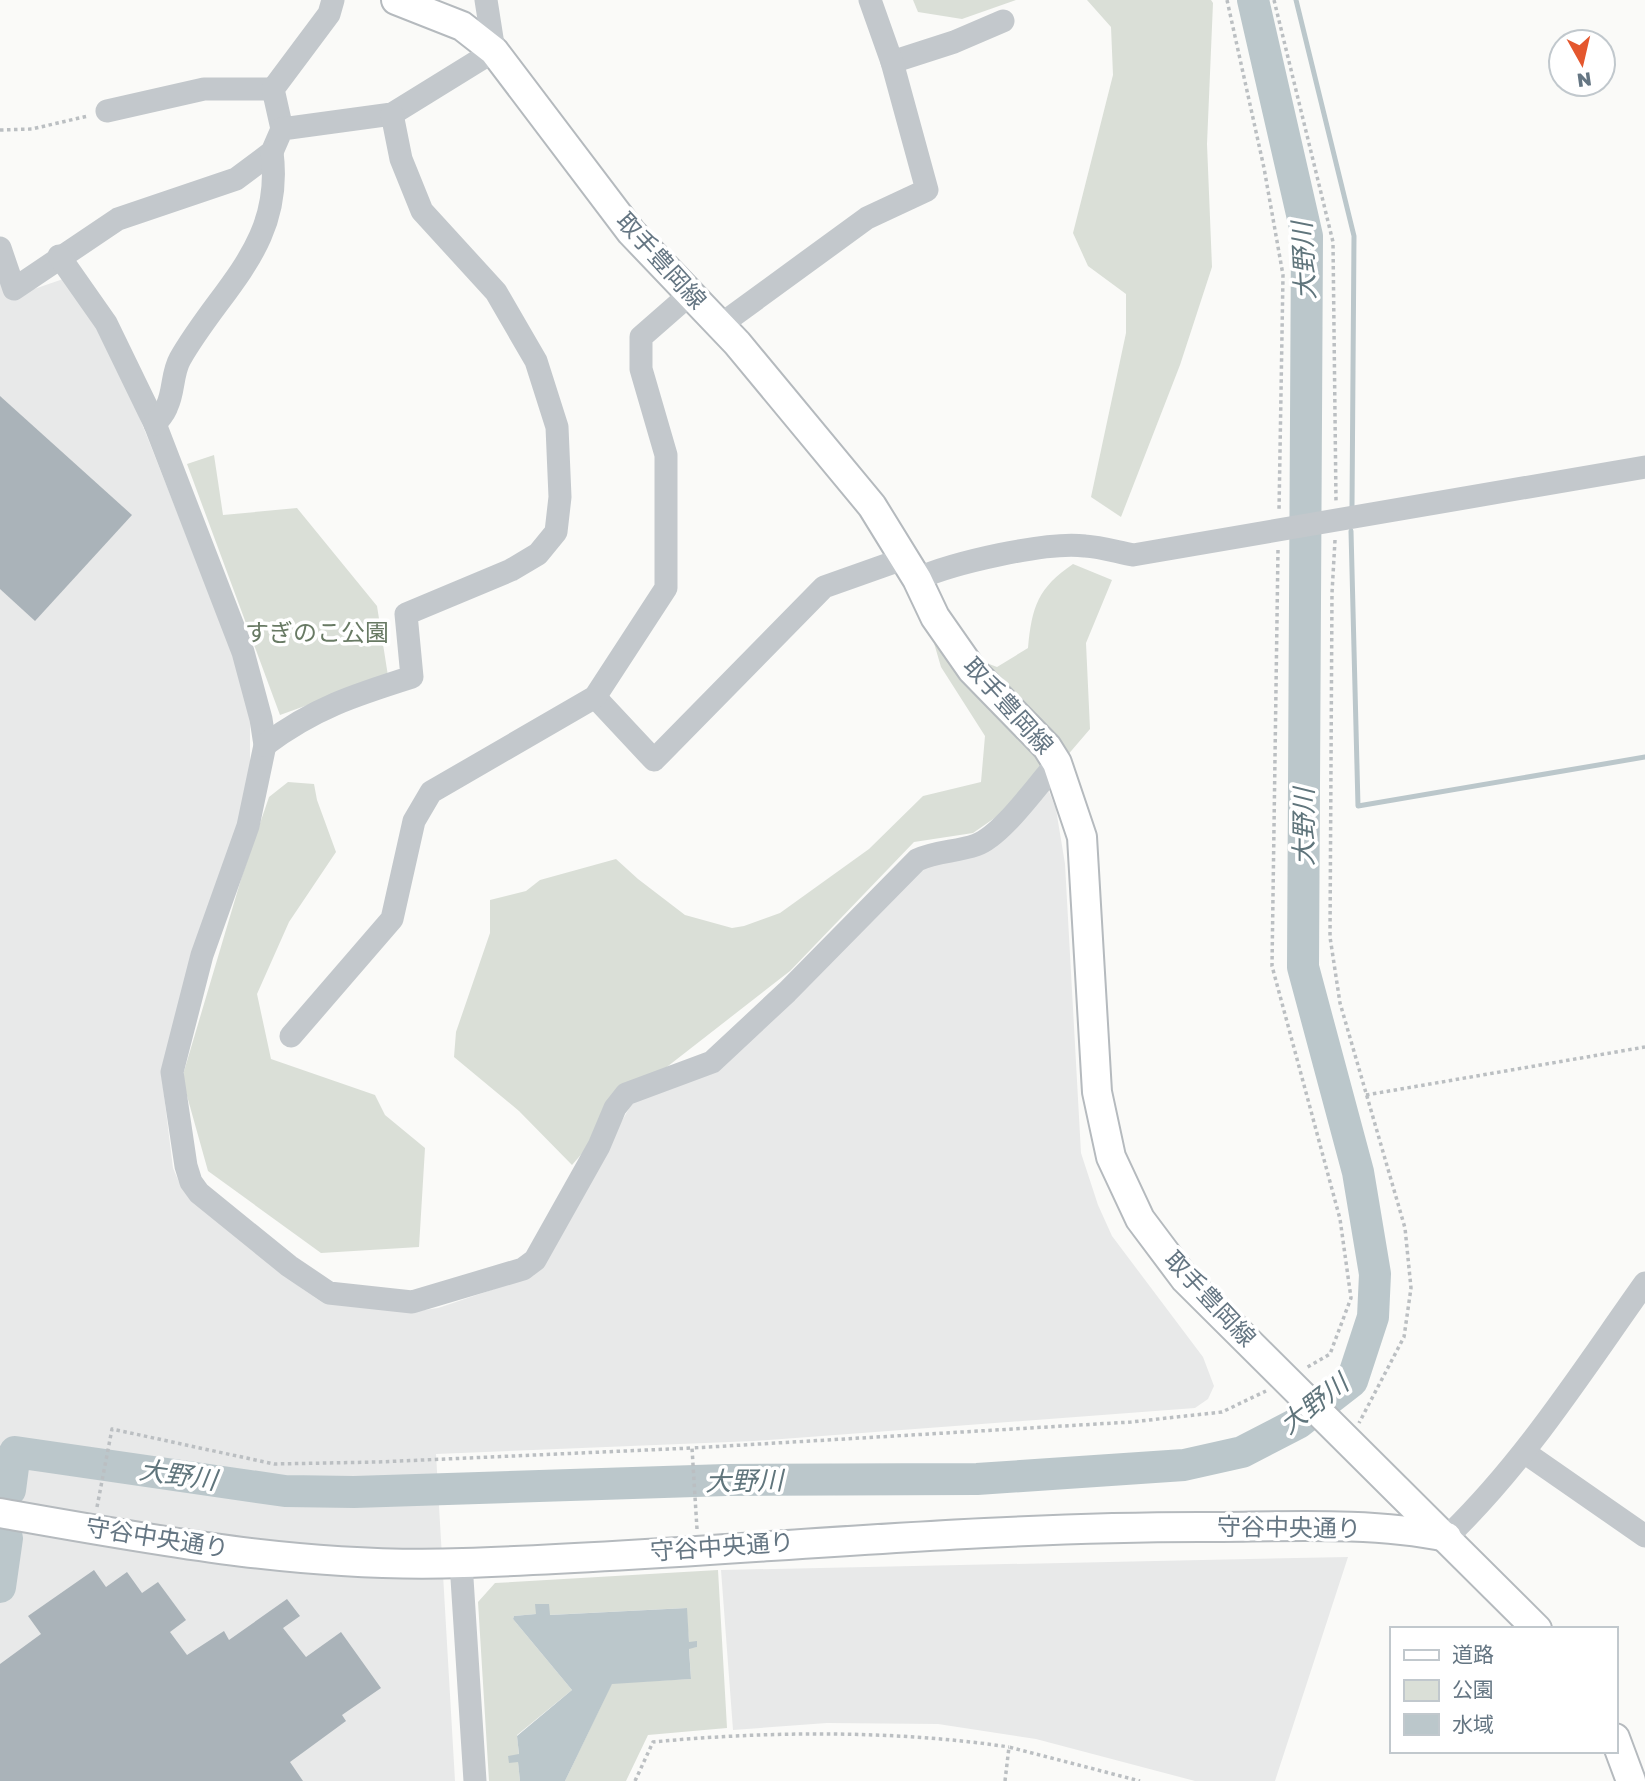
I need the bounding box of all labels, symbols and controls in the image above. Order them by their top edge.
north arrow [1547,28,1617,98]
text: N [1576,68,1593,93]
street label: 取手豊岡線 [611,206,713,314]
water label: 大野川 [1286,218,1321,301]
park label: すぎのこ公園 [245,617,389,646]
street label: 取手豊岡線 [958,651,1060,759]
water label: 大野川 [1288,785,1319,866]
street label: 取手豊岡線 [1160,1244,1263,1352]
water label: 大野川 [1273,1366,1356,1440]
water label: 大野川 [137,1454,222,1496]
water label: 大野川 [705,1464,786,1497]
street label: 守谷中央通り [84,1511,231,1562]
street label: 守谷中央通り [1217,1511,1361,1542]
street label: 守谷中央通り [649,1526,795,1565]
legend [1390,1627,1617,1753]
text: 道路 [1452,1641,1494,1667]
text: 公園 [1452,1676,1494,1702]
text: 水域 [1452,1711,1494,1737]

